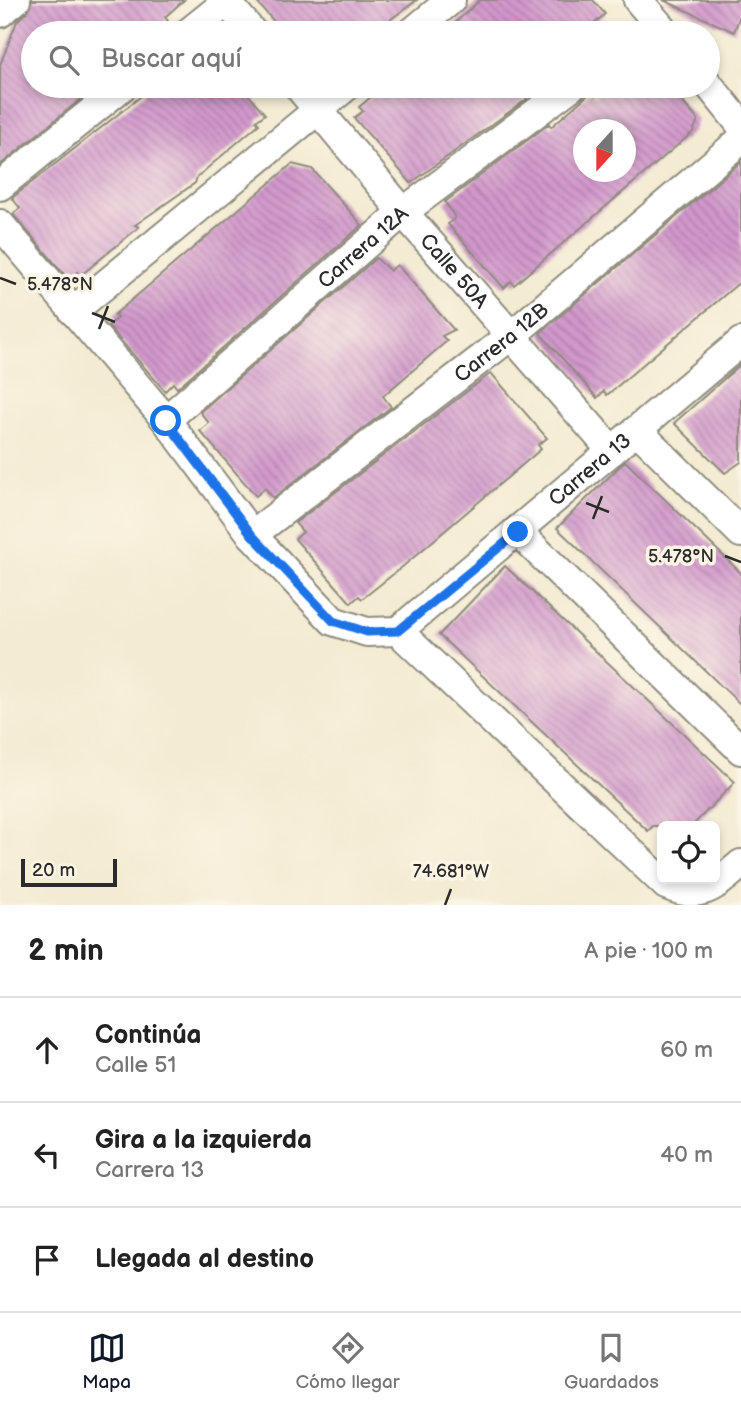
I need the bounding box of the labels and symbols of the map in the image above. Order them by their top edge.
north arrow [573,119,636,182]
street label: Carrera 12A [313,201,413,294]
street label: Calle 50A [415,228,494,313]
text: 5.478°N [27,274,93,295]
street label: Carrera 12B [449,297,553,388]
route start [150,405,181,436]
street label: Carrera 13 [543,428,636,511]
route end [502,516,533,547]
text: 5.478°N [648,546,714,567]
scale bar [21,856,117,888]
text: 74.681°W [413,861,490,882]

